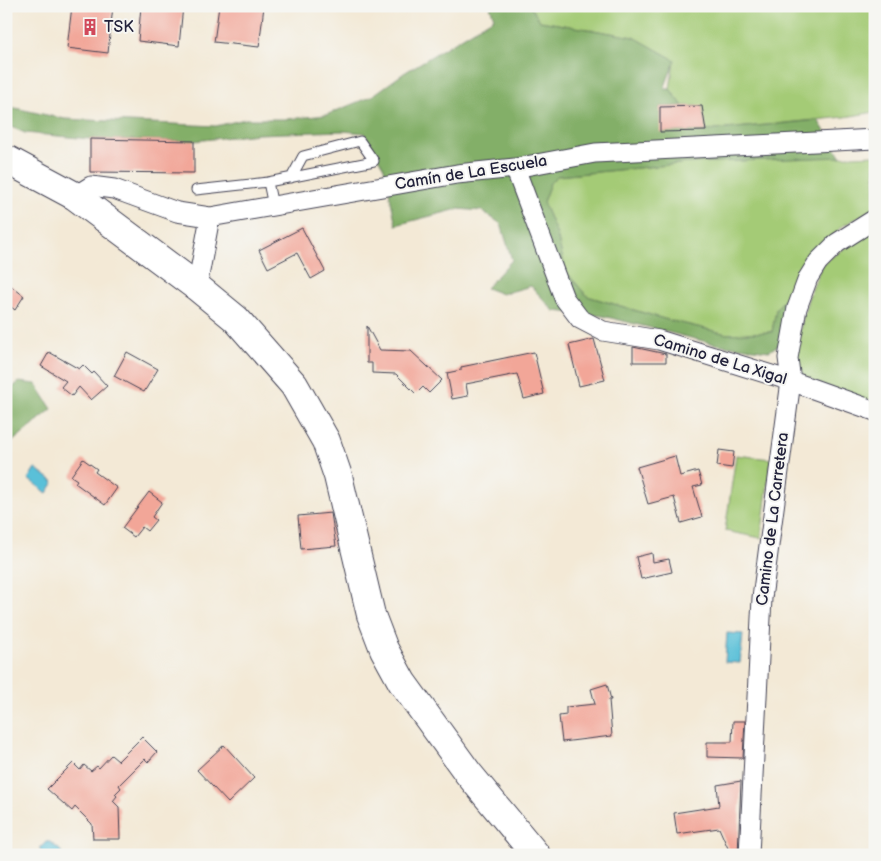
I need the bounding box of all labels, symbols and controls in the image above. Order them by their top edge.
building icon: TSK [80,17,100,37]
place label: TSK [104,18,134,37]
street label: Camín de La Escuela [394,152,548,194]
street label: Camino de La Xigal [651,331,789,389]
street label: Camino de La Carretera [753,431,793,607]

